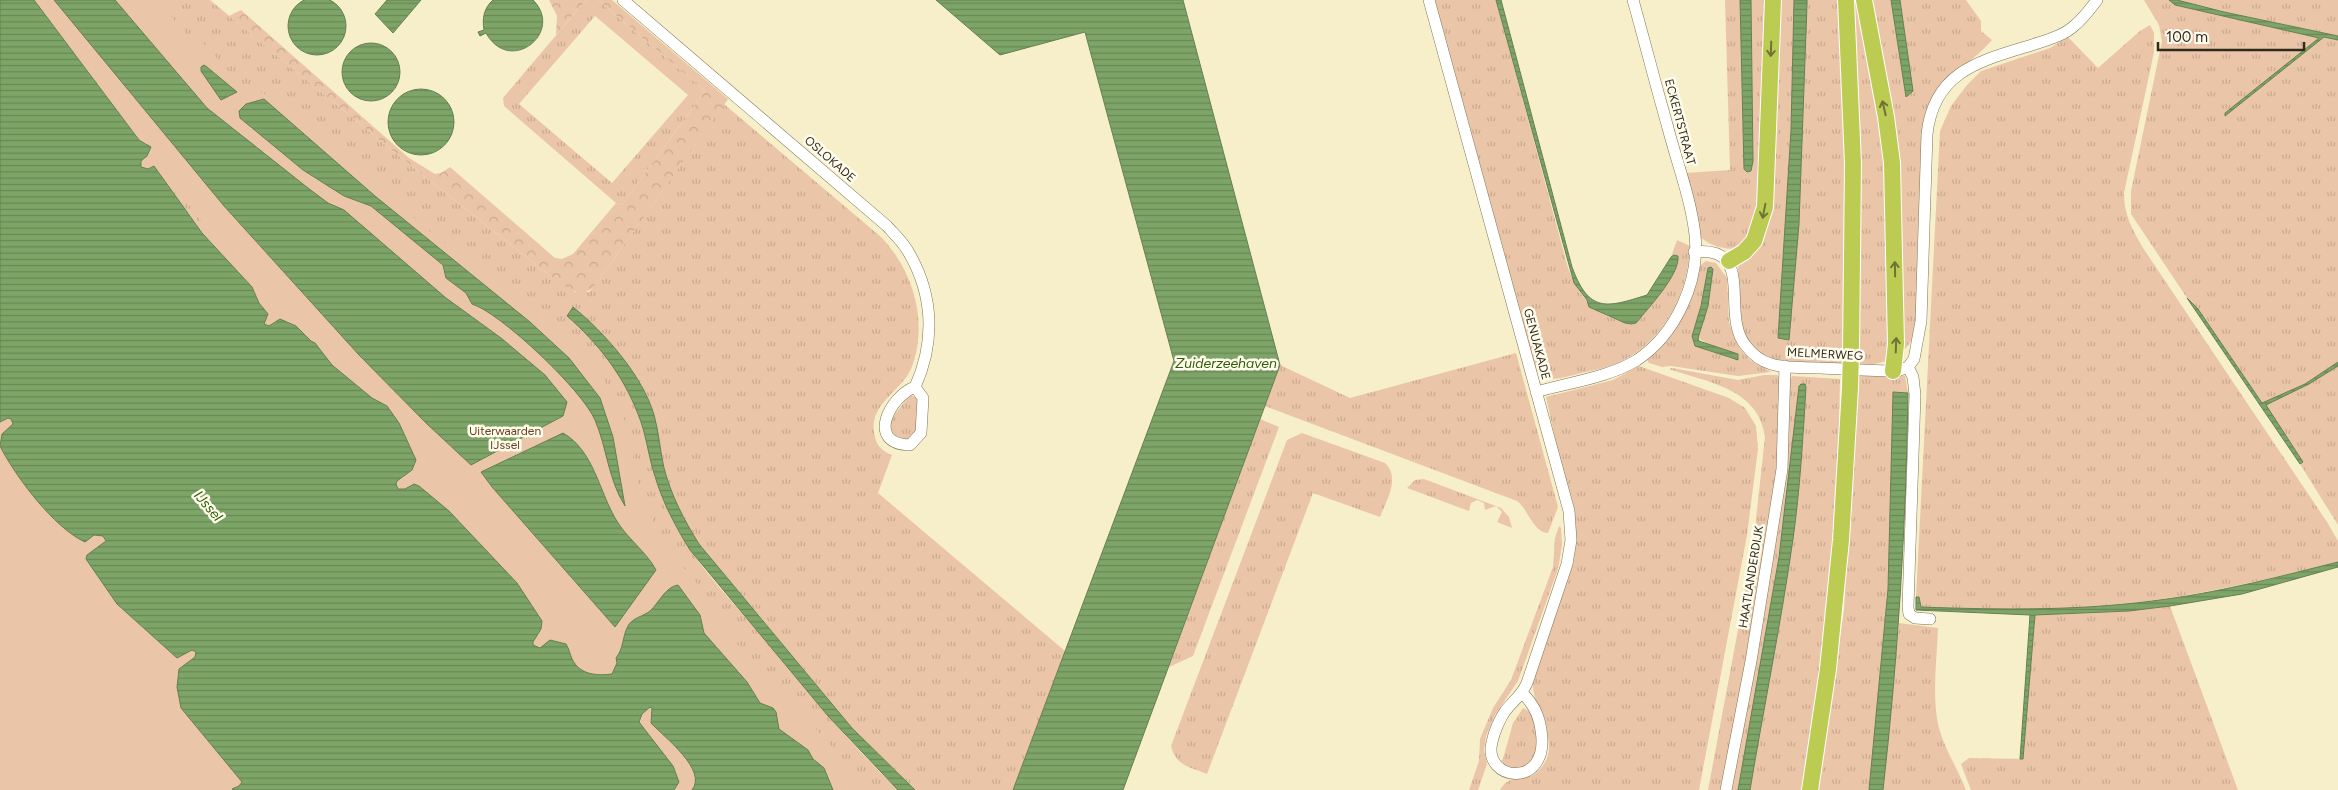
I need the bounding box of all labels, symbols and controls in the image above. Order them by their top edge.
scale bar [2158,20,2304,52]
text: 100 m [2166,28,2208,46]
one-way arrow [1766,40,1776,56]
street label: ECKERTSTRAAT [1662,77,1698,167]
one-way arrow [1879,100,1888,116]
street label: OSLOKADE [802,133,858,185]
one-way arrow [1759,202,1768,218]
one-way arrow [1890,262,1900,278]
street label: GENUAKADE [1521,307,1553,381]
one-way arrow [1891,337,1901,353]
street label: MELMERWEG [1787,345,1863,363]
water label: Zuiderzeehaven [1175,355,1277,372]
park label: Uiterwaarden IJssel [469,424,541,452]
water label: IJssel [190,487,226,525]
street label: HAATLANDERDIJK [1736,524,1766,629]

